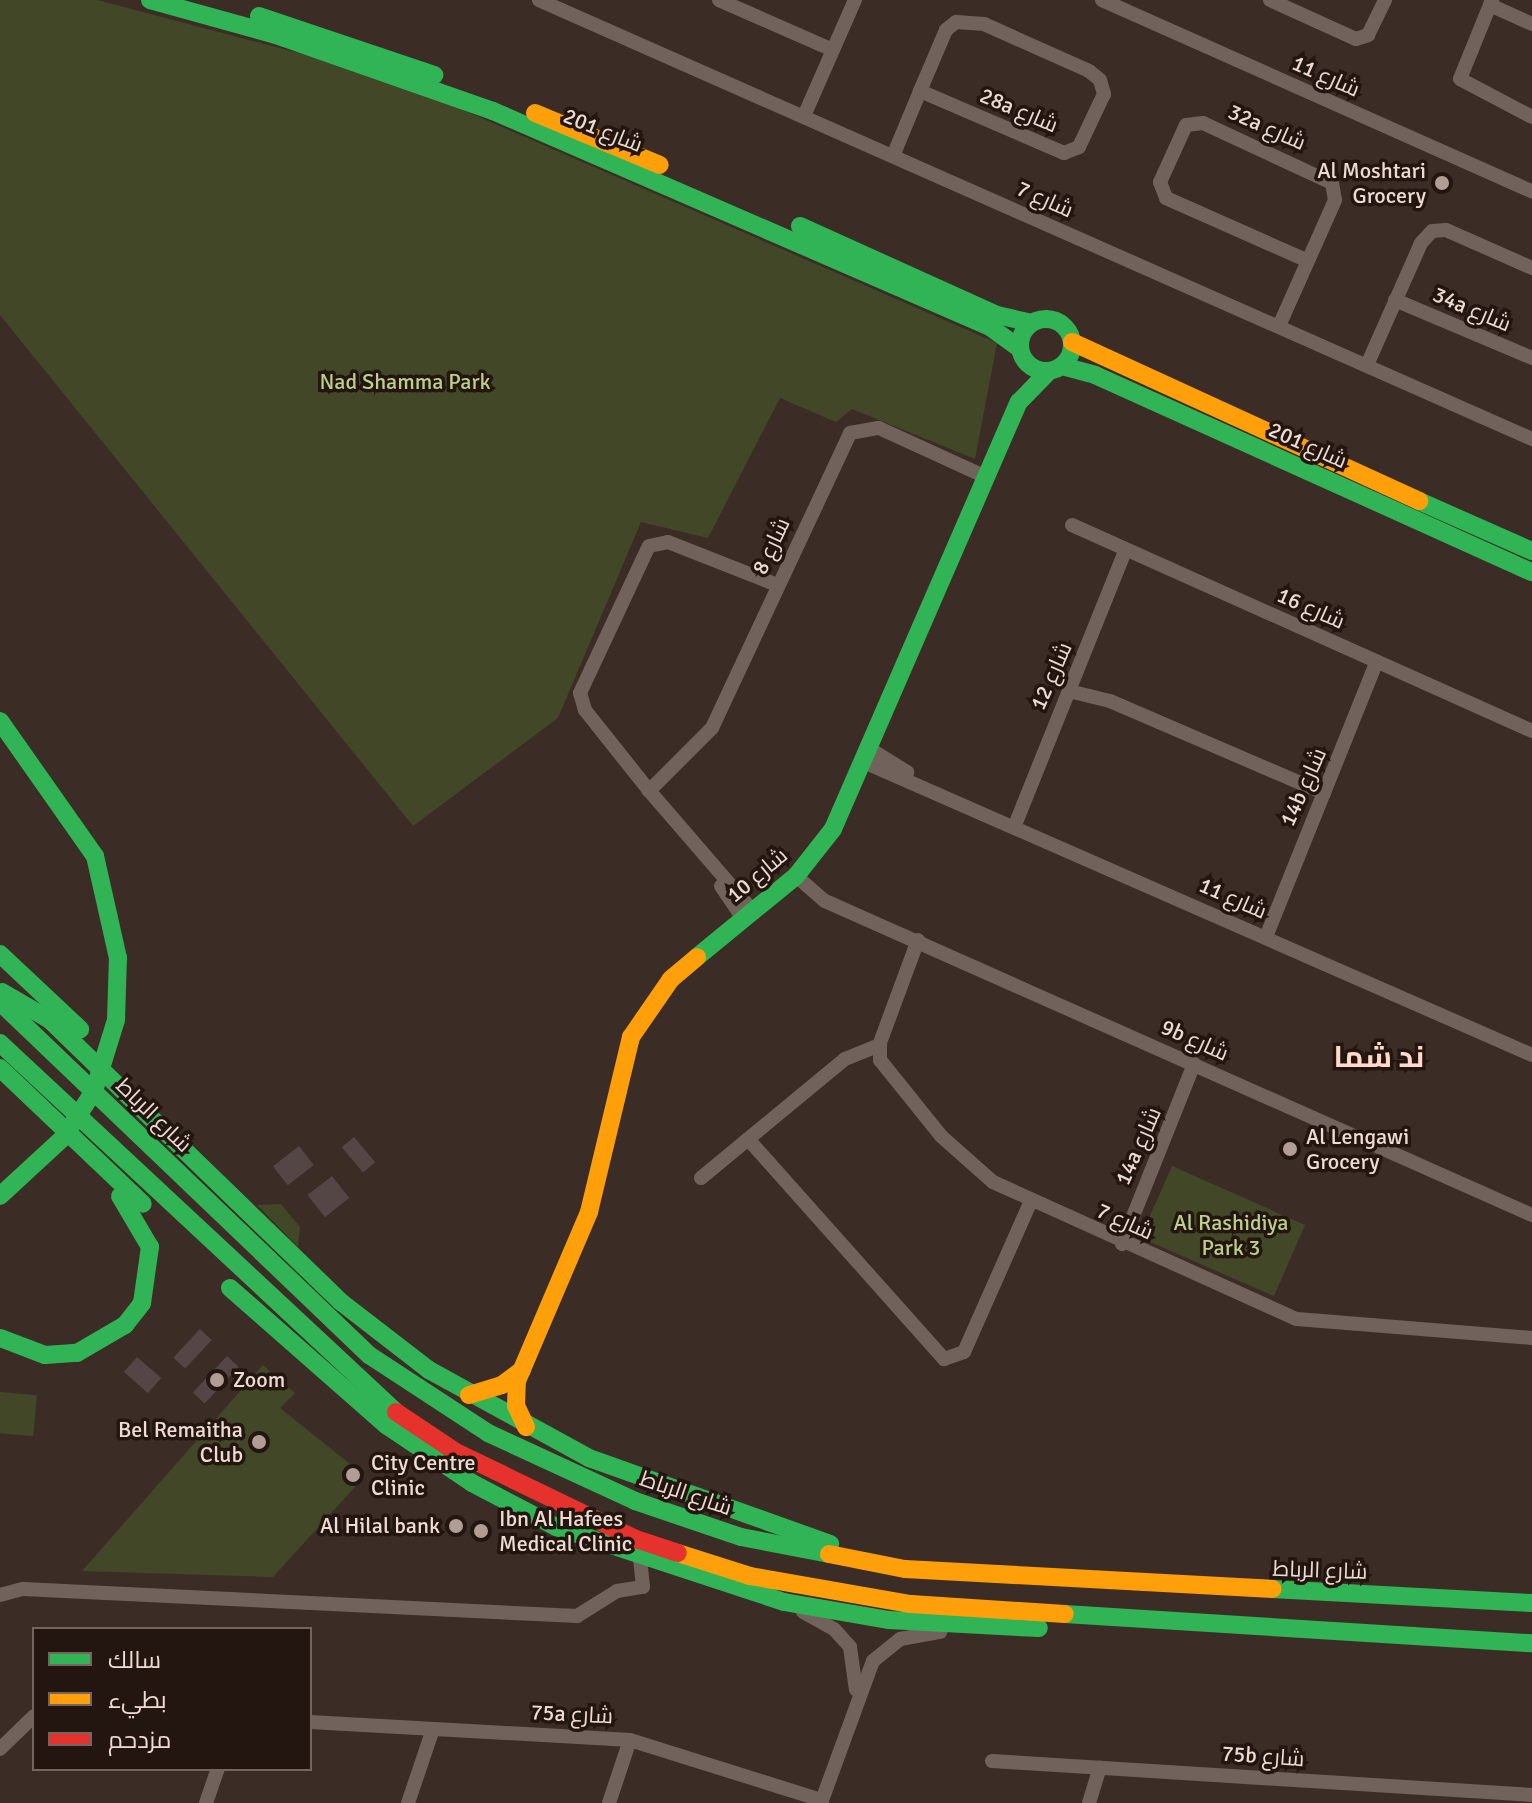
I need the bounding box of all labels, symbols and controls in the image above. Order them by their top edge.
street label: شارع 11 [1288,49,1364,103]
street label: 28a شارع [976,82,1062,138]
street label: 32a شارع [1224,98,1310,156]
street label: شارع 201 [560,102,646,158]
place label: Al Moshtari Grocery [1317,157,1426,208]
marker: Al Moshtari Grocery [1433,174,1451,192]
street label: شارع 7 [1013,175,1077,223]
street label: 34a شارع [1429,281,1515,337]
park label: Nad Shamma Park [319,369,491,395]
street label: شارع 201 [1265,416,1351,474]
street label: شارع 8 [746,514,796,578]
street label: شارع 16 [1273,581,1349,635]
street label: شارع 12 [1024,638,1078,714]
street label: 14b شارع [1274,744,1332,830]
street label: شارع 10 [721,842,793,908]
street label: شارع 11 [1195,871,1271,925]
street label: 9b شارع [1157,1014,1233,1066]
district label: ند شما [1334,1040,1424,1076]
street label: شارع الرباط [111,1072,197,1158]
street label: 14a شارع [1109,1103,1167,1189]
place label: Al Lengawi Grocery [1306,1123,1409,1174]
marker: Al Lengawi Grocery [1281,1140,1299,1158]
street label: شارع 7 [1093,1197,1157,1245]
park label: Al Rashidiya Park 3 [1174,1209,1288,1260]
place label: Zoom [233,1367,285,1393]
marker: Zoom [208,1371,226,1389]
place label: Bel Remaitha Club [118,1416,243,1468]
marker: Bel Remaitha Club [250,1433,268,1451]
place label: City Centre Clinic [371,1449,476,1500]
marker: City Centre Clinic [342,1464,364,1486]
street label: شارع الرباط [637,1465,735,1521]
place label: Ibn Al Hafees Medical Clinic [499,1505,632,1556]
place label: Al Hilal bank [320,1513,440,1539]
marker: Al Hilal bank [447,1517,465,1535]
marker: Ibn Al Hafees Medical Clinic [470,1520,492,1542]
street label: شارع الرباط [1272,1555,1368,1585]
legend [32,1627,312,1771]
text: سالك [108,1645,161,1675]
text: بطيء [108,1685,167,1715]
street label: 75a شارع [530,1699,614,1729]
text: مزدحم [108,1725,171,1755]
street label: 75b شارع [1221,1740,1305,1772]

